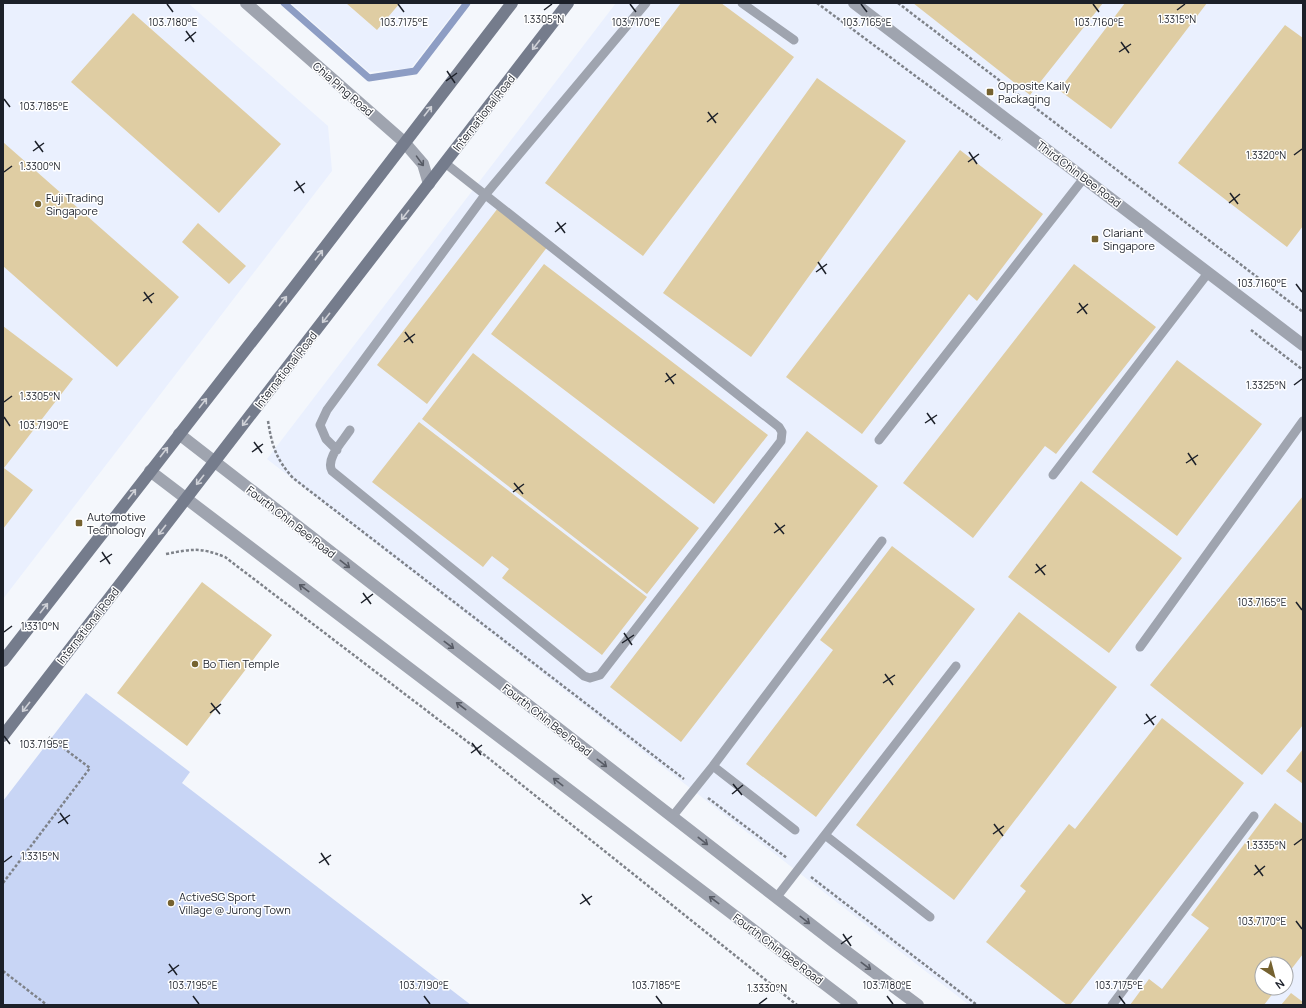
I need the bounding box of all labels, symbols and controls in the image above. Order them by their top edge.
text: 1.3305°N [524,12,564,26]
text: 1.3315°N [1158,12,1196,26]
text: 103.7180°E [148,15,198,29]
text: 103.7175°E [380,15,428,29]
text: 103.7170°E [612,15,660,29]
text: 103.7165°E [842,15,892,29]
text: 103.7160°E [1074,15,1124,29]
one-way arrow [532,39,540,50]
street label: Chia Ping Road [310,58,377,119]
street label: International Road [449,71,518,154]
place label: Opposite Kaily Packaging [998,78,1070,106]
marker: Opposite Kaily Packaging [985,87,995,97]
text: 103.7185°E [20,99,69,113]
one-way arrow [424,106,432,117]
street label: Third Chin Bee Road [1034,137,1124,210]
text: 1.3320°N [1246,148,1286,162]
one-way arrow [416,156,424,167]
text: 1.3300°N [20,159,60,173]
place label: Fuji Trading Singapore [46,190,104,218]
marker: Fuji Trading Singapore [33,199,43,209]
one-way arrow [401,209,409,220]
place label: Clariant Singapore [1103,225,1155,253]
marker: Clariant Singapore [1090,234,1100,244]
one-way arrow [314,250,323,261]
text: 103.7160°E [1237,276,1287,290]
one-way arrow [279,296,288,307]
one-way arrow [321,312,330,323]
street label: International Road [251,328,320,411]
text: 1.3325°N [1246,378,1286,392]
text: 1.3305°N [20,389,60,403]
one-way arrow [198,398,207,409]
one-way arrow [242,415,251,426]
text: 103.7190°E [19,418,69,432]
one-way arrow [160,447,168,458]
one-way arrow [196,475,205,486]
street label: Fourth Chin Bee Road [244,482,339,561]
one-way arrow [128,489,136,500]
place label: Automotive Technology [87,509,146,537]
marker: Automotive Technology [74,518,84,528]
one-way arrow [158,524,166,535]
one-way arrow [339,559,350,568]
street label: International Road [53,584,122,667]
one-way arrow [299,584,310,592]
text: 103.7165°E [1237,595,1287,609]
one-way arrow [40,603,48,614]
text: 1.3310°N [21,619,59,633]
one-way arrow [444,641,455,649]
place label: Bo Tien Temple [203,656,280,671]
marker: Bo Tien Temple [190,659,200,669]
street label: Fourth Chin Bee Road [500,680,595,759]
one-way arrow [21,701,30,712]
one-way arrow [455,702,466,711]
text: 103.7195°E [19,737,69,751]
one-way arrow [597,759,608,767]
one-way arrow [553,777,564,786]
one-way arrow [698,837,709,845]
text: 1.3335°N [1246,838,1286,852]
text: 1.3315°N [21,849,59,863]
place label: ActiveSG Sport Village @ Jurong Town [179,889,291,917]
one-way arrow [708,896,719,904]
marker: ActiveSG Sport Village @ Jurong Town [166,898,176,908]
street label: Fourth Chin Bee Road [730,910,826,987]
text: 103.7170°E [1238,914,1286,928]
one-way arrow [800,916,811,925]
north arrow [1254,956,1294,996]
one-way arrow [860,962,871,971]
text: N [1272,976,1288,993]
text: 103.7195°E [168,978,218,992]
text: 103.7190°E [399,978,449,992]
text: 103.7185°E [632,978,681,992]
text: 103.7180°E [862,978,912,992]
text: 103.7175°E [1095,978,1143,992]
text: 1.3330°N [747,981,787,995]

